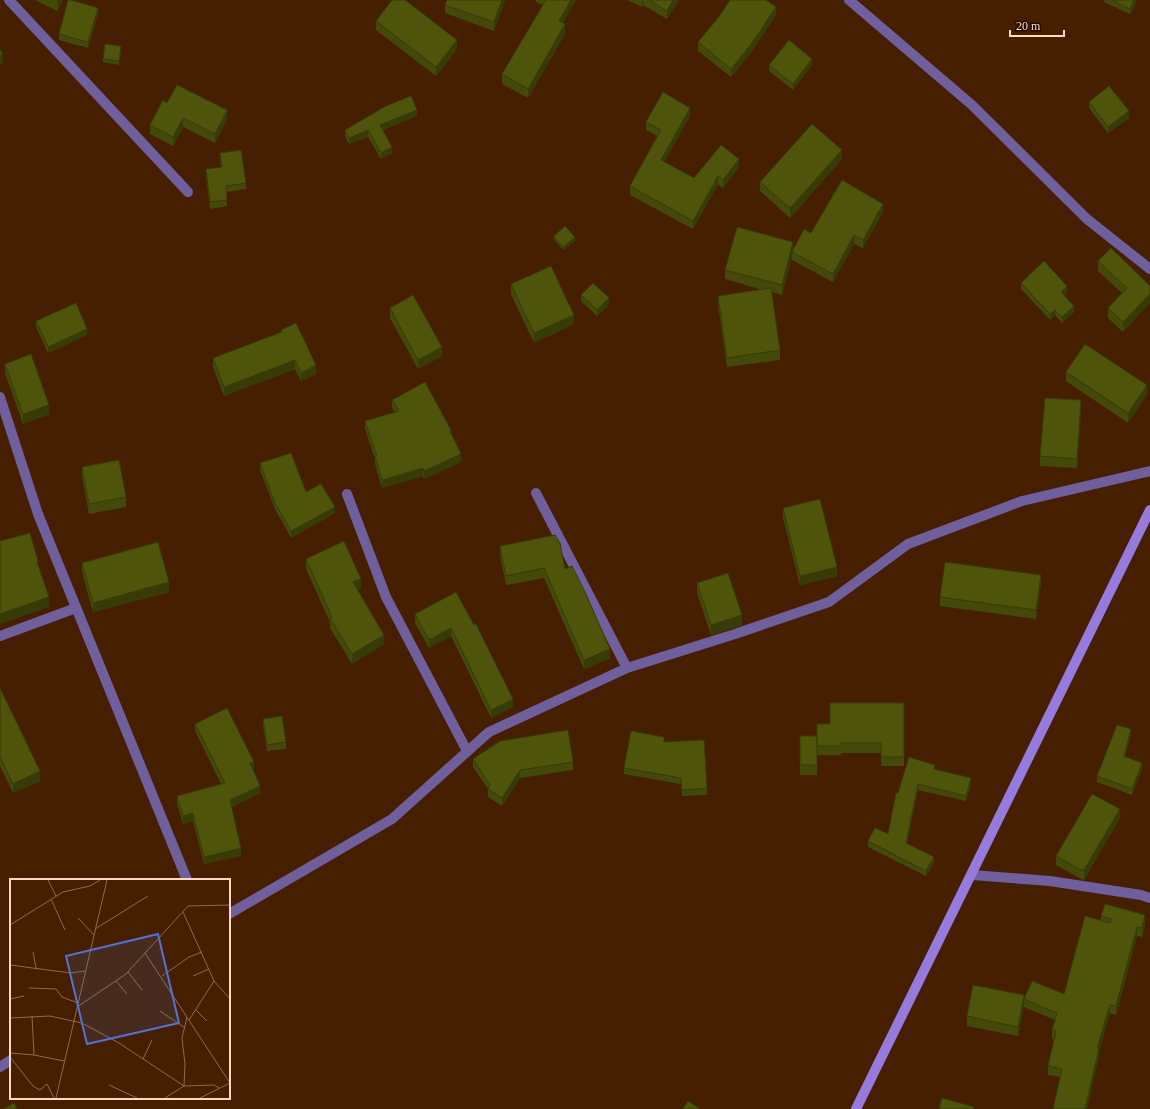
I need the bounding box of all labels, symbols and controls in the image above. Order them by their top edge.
scale bar [1010,12,1064,38]
text: 20 m [1016,19,1041,33]
inset map [10,879,230,1099]

